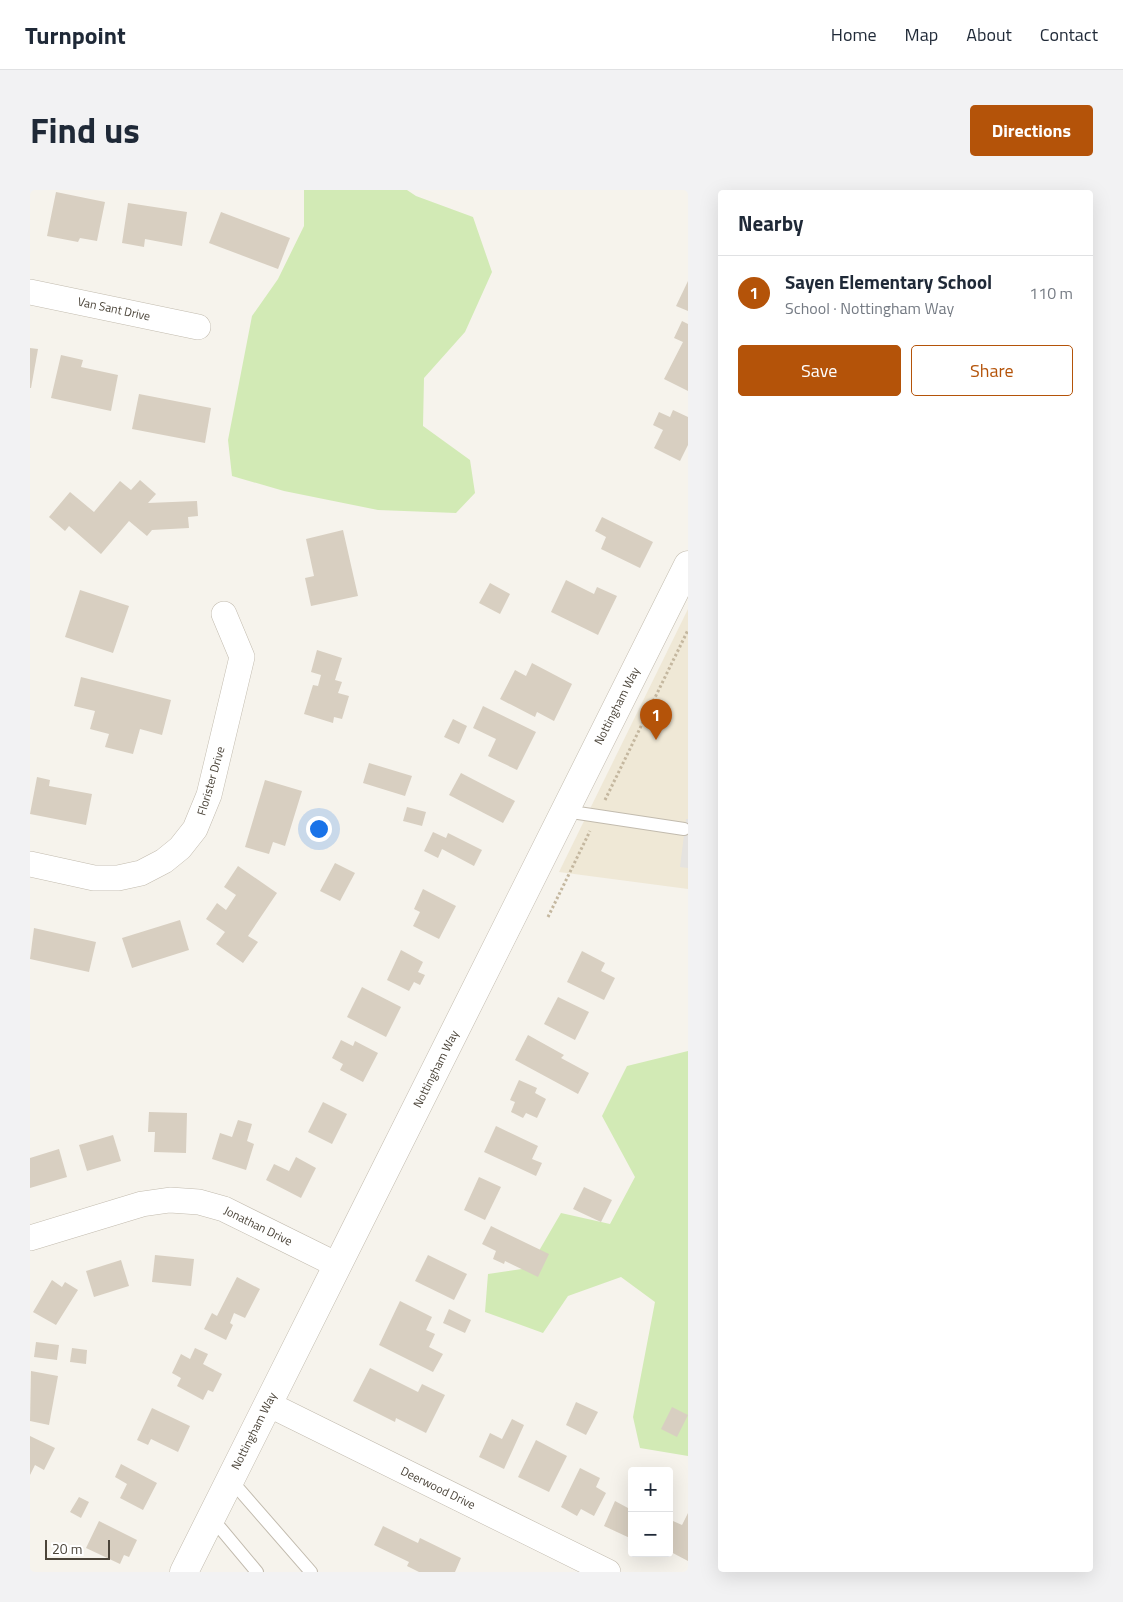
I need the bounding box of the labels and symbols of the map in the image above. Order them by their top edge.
street label: Van Sant Drive [76,292,152,325]
street label: Nottingham Way [589,663,644,748]
pin: 1 [640,699,672,740]
street label: Florister Drive [192,744,229,818]
your location [306,816,332,842]
street label: Nottingham Way [408,1026,463,1111]
street label: Jonathan Drive [221,1201,296,1250]
street label: Nottingham Way [226,1388,281,1473]
street label: Deerwood Drive [398,1461,479,1514]
scale bar [45,1537,110,1560]

